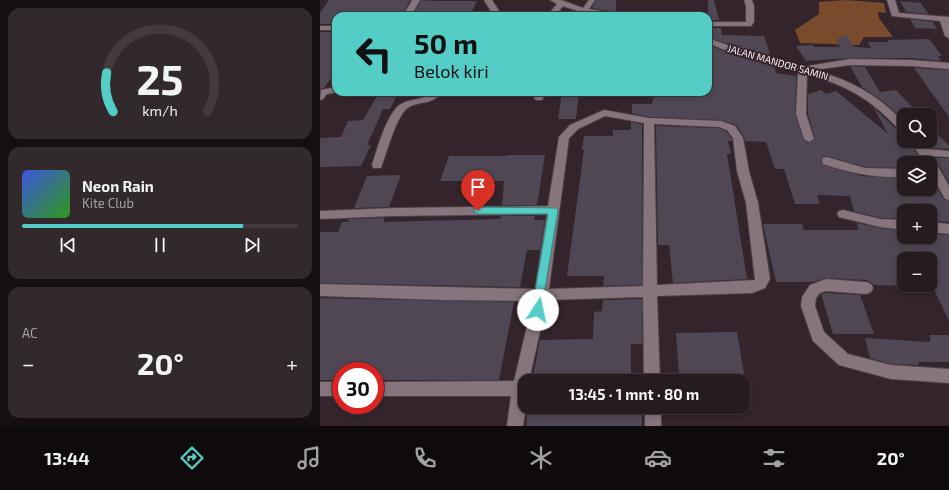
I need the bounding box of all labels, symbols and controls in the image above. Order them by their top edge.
text: 50 m [414,26,478,60]
icon: left [348,28,400,80]
street label: JALAN MANDOR SAMIN [726,42,830,82]
text: 25 [136,52,184,102]
text: Belok kiri [414,60,489,82]
text: km/h [142,101,178,118]
map controls [897,108,937,292]
button: search [897,108,937,148]
button: layers [897,156,937,196]
pin [461,170,495,211]
icon: arrive [467,176,489,198]
text: Neon Rain [82,177,154,195]
text: Kite Club [82,195,134,211]
button: + [897,204,937,244]
icon: previous [57,234,79,256]
icon: pause [149,234,171,256]
icon: next [241,234,263,256]
button: − [897,252,937,292]
position arrow [517,289,559,331]
text: AC [22,325,37,341]
text: 20° [137,345,184,381]
text: − [22,350,35,376]
text: + [286,350,298,376]
speed limit sign: 30 [332,362,384,414]
text: 13:45 · 1 mnt · 80 m [569,385,699,403]
icon: directions [178,444,206,472]
icon: music [295,444,323,472]
icon: phone [411,444,439,472]
icon: climate [527,444,555,472]
icon: car [644,444,672,472]
icon: filters [760,444,788,472]
text: 13:44 [44,447,90,469]
text: 20° [877,447,905,469]

